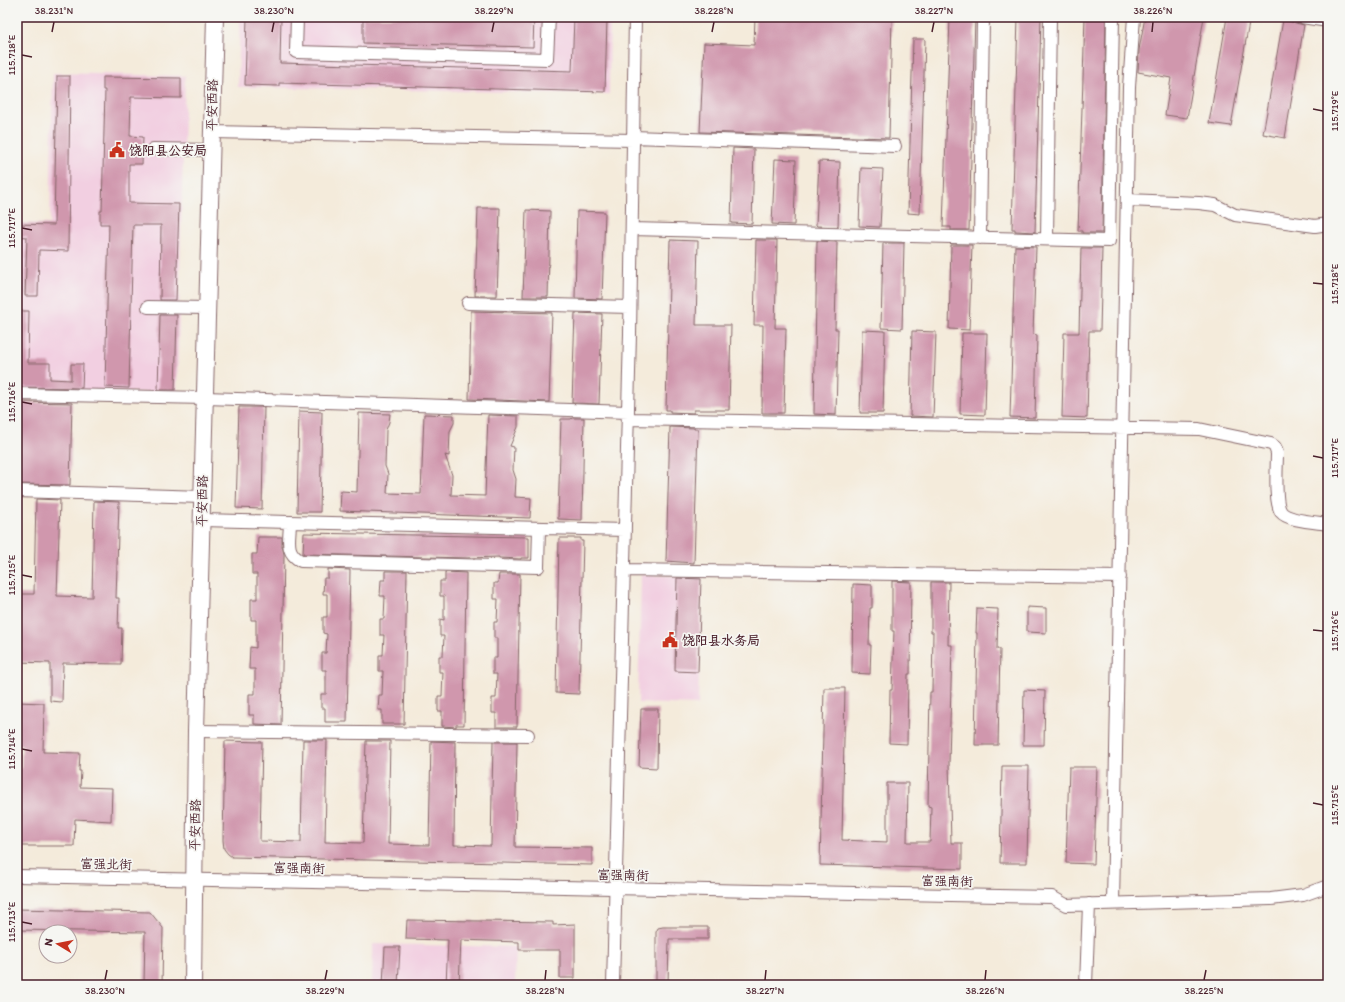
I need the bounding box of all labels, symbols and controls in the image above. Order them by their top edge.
text: 38.231°N [35,4,73,17]
text: 38.230°N [254,4,294,17]
text: 38.229°N [475,4,514,17]
text: 38.228°N [694,4,734,17]
text: 38.227°N [915,4,954,17]
text: 38.226°N [1134,4,1173,17]
text: 115.718°E [5,34,18,75]
street label: 平安西路 [204,79,220,131]
text: 115.719°E [1328,90,1341,131]
public building icon: 饶阳县公安局 [108,141,126,159]
place label: 饶阳县公安局 [129,143,207,158]
text: 115.717°E [5,208,18,248]
text: 115.718°E [1328,263,1341,304]
text: 115.716°E [5,381,18,422]
text: 115.717°E [1328,438,1341,478]
street label: 平安西路 [194,475,210,527]
text: 115.715°E [5,554,18,595]
text: 115.716°E [1328,610,1341,651]
public building icon: 饶阳县水务局 [661,631,679,649]
place label: 饶阳县水务局 [682,633,760,648]
text: 115.714°E [5,728,18,770]
text: 115.715°E [1328,784,1341,825]
street label: 平安西路 [187,799,203,851]
street label: 富强北街 [80,856,132,872]
street label: 富强南街 [273,860,325,876]
street label: 富强南街 [597,867,649,883]
street label: 富强南街 [921,873,973,889]
text: 115.713°E [5,901,18,942]
north arrow [38,924,78,964]
text: N [42,938,56,947]
text: 38.230°N [85,984,125,997]
text: 38.229°N [306,984,345,997]
text: 38.228°N [525,984,565,997]
text: 38.227°N [746,984,785,997]
text: 38.226°N [966,984,1005,997]
text: 38.225°N [1185,984,1224,997]

